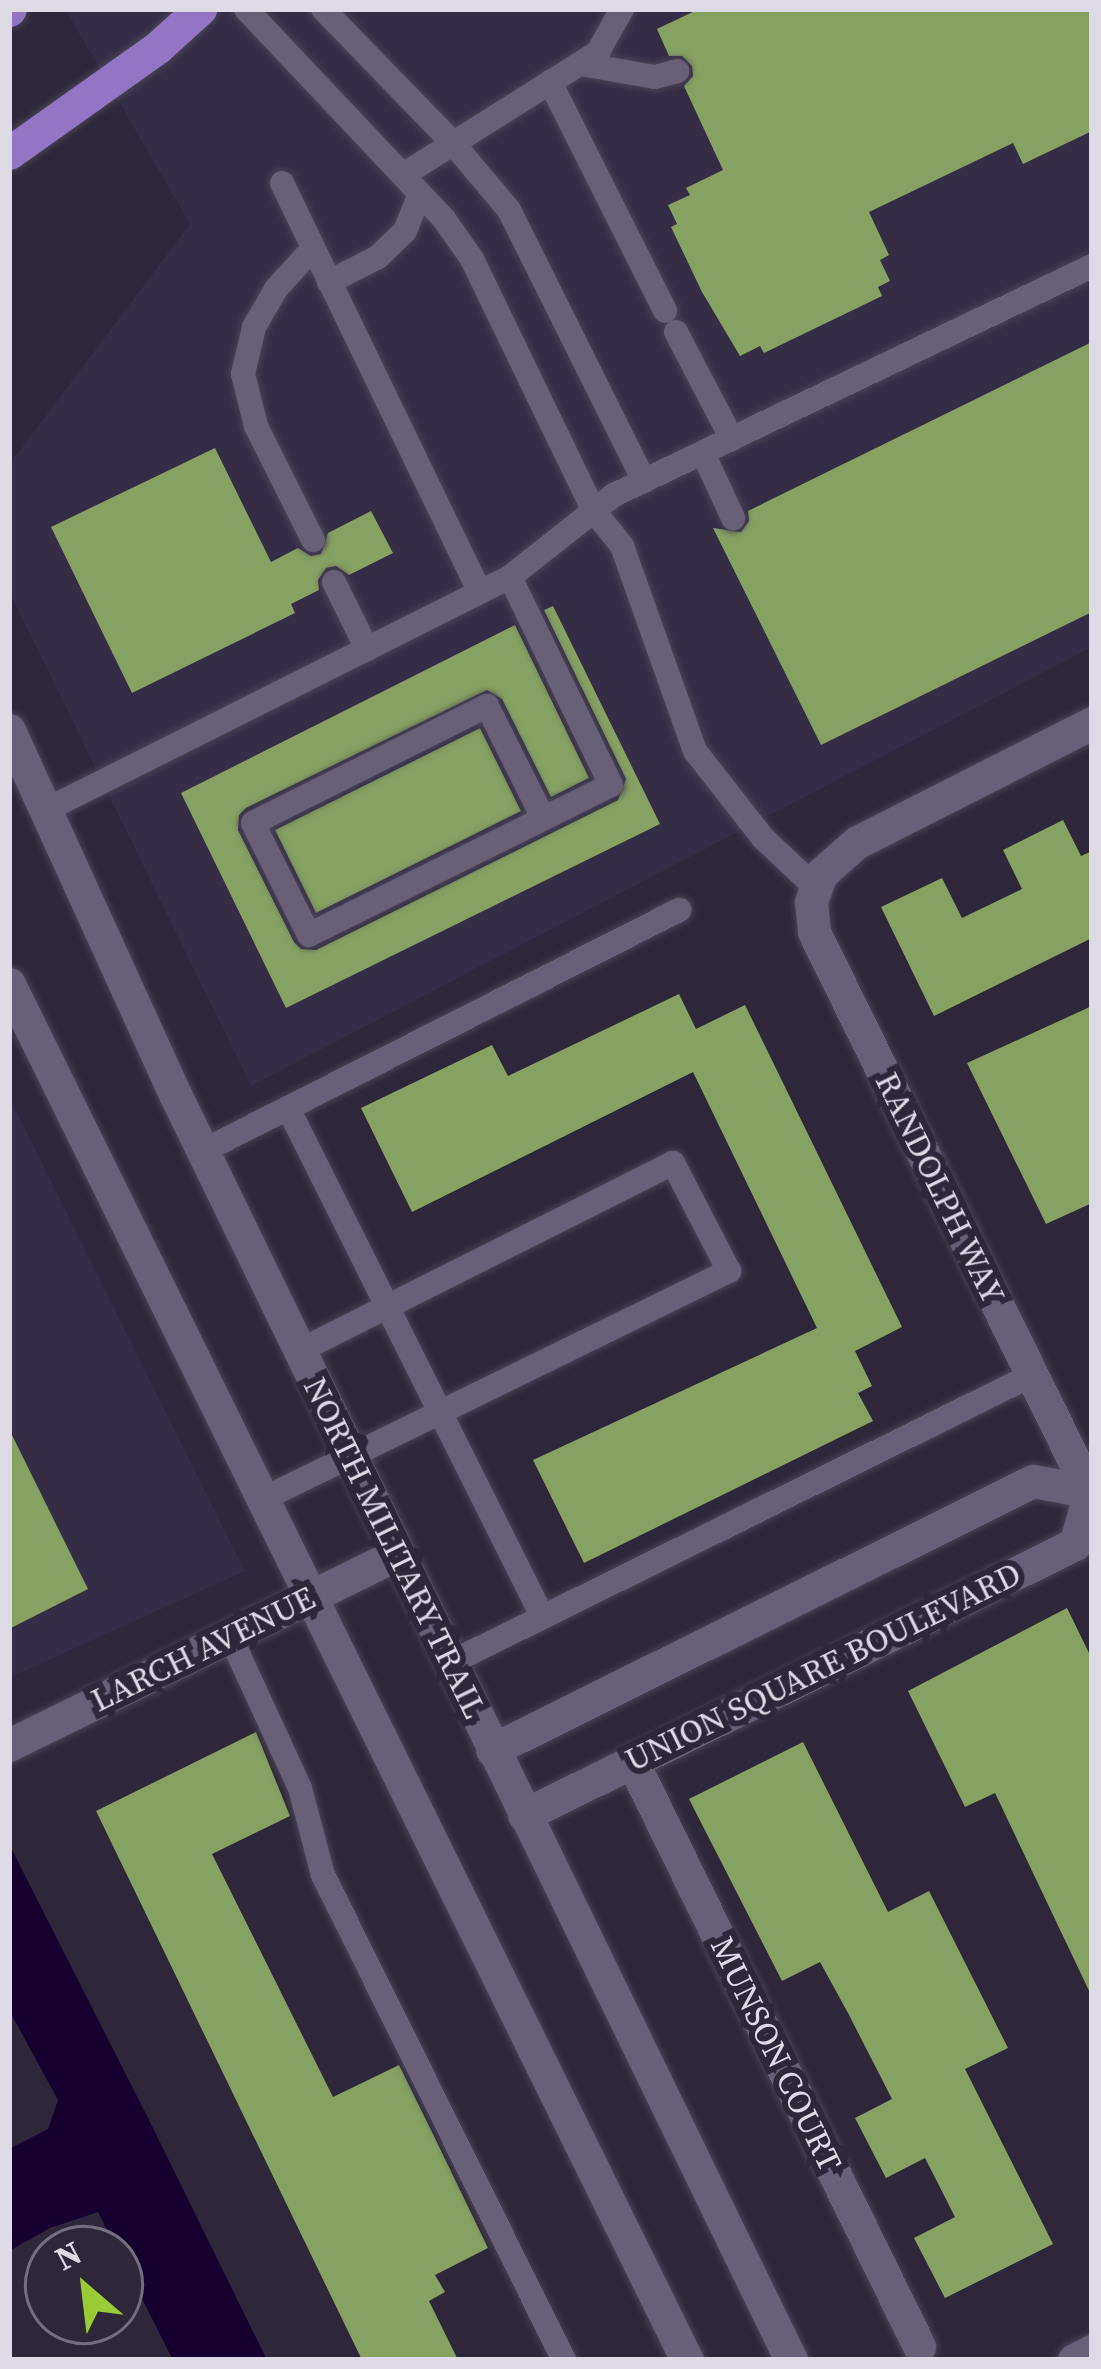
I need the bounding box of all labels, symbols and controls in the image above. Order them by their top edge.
street label: RANDOLPH WAY [867,1065,1013,1311]
street label: NORTH MILITARY TRAIL [295,1370,495,1726]
street label: UNION SQUARE BOULEVARD [619,1554,1027,1780]
street label: LARCH AVENUE [85,1578,321,1720]
street label: MUNSON COURT [702,1930,850,2178]
north arrow [24,2225,144,2345]
text: N [47,2230,89,2281]

